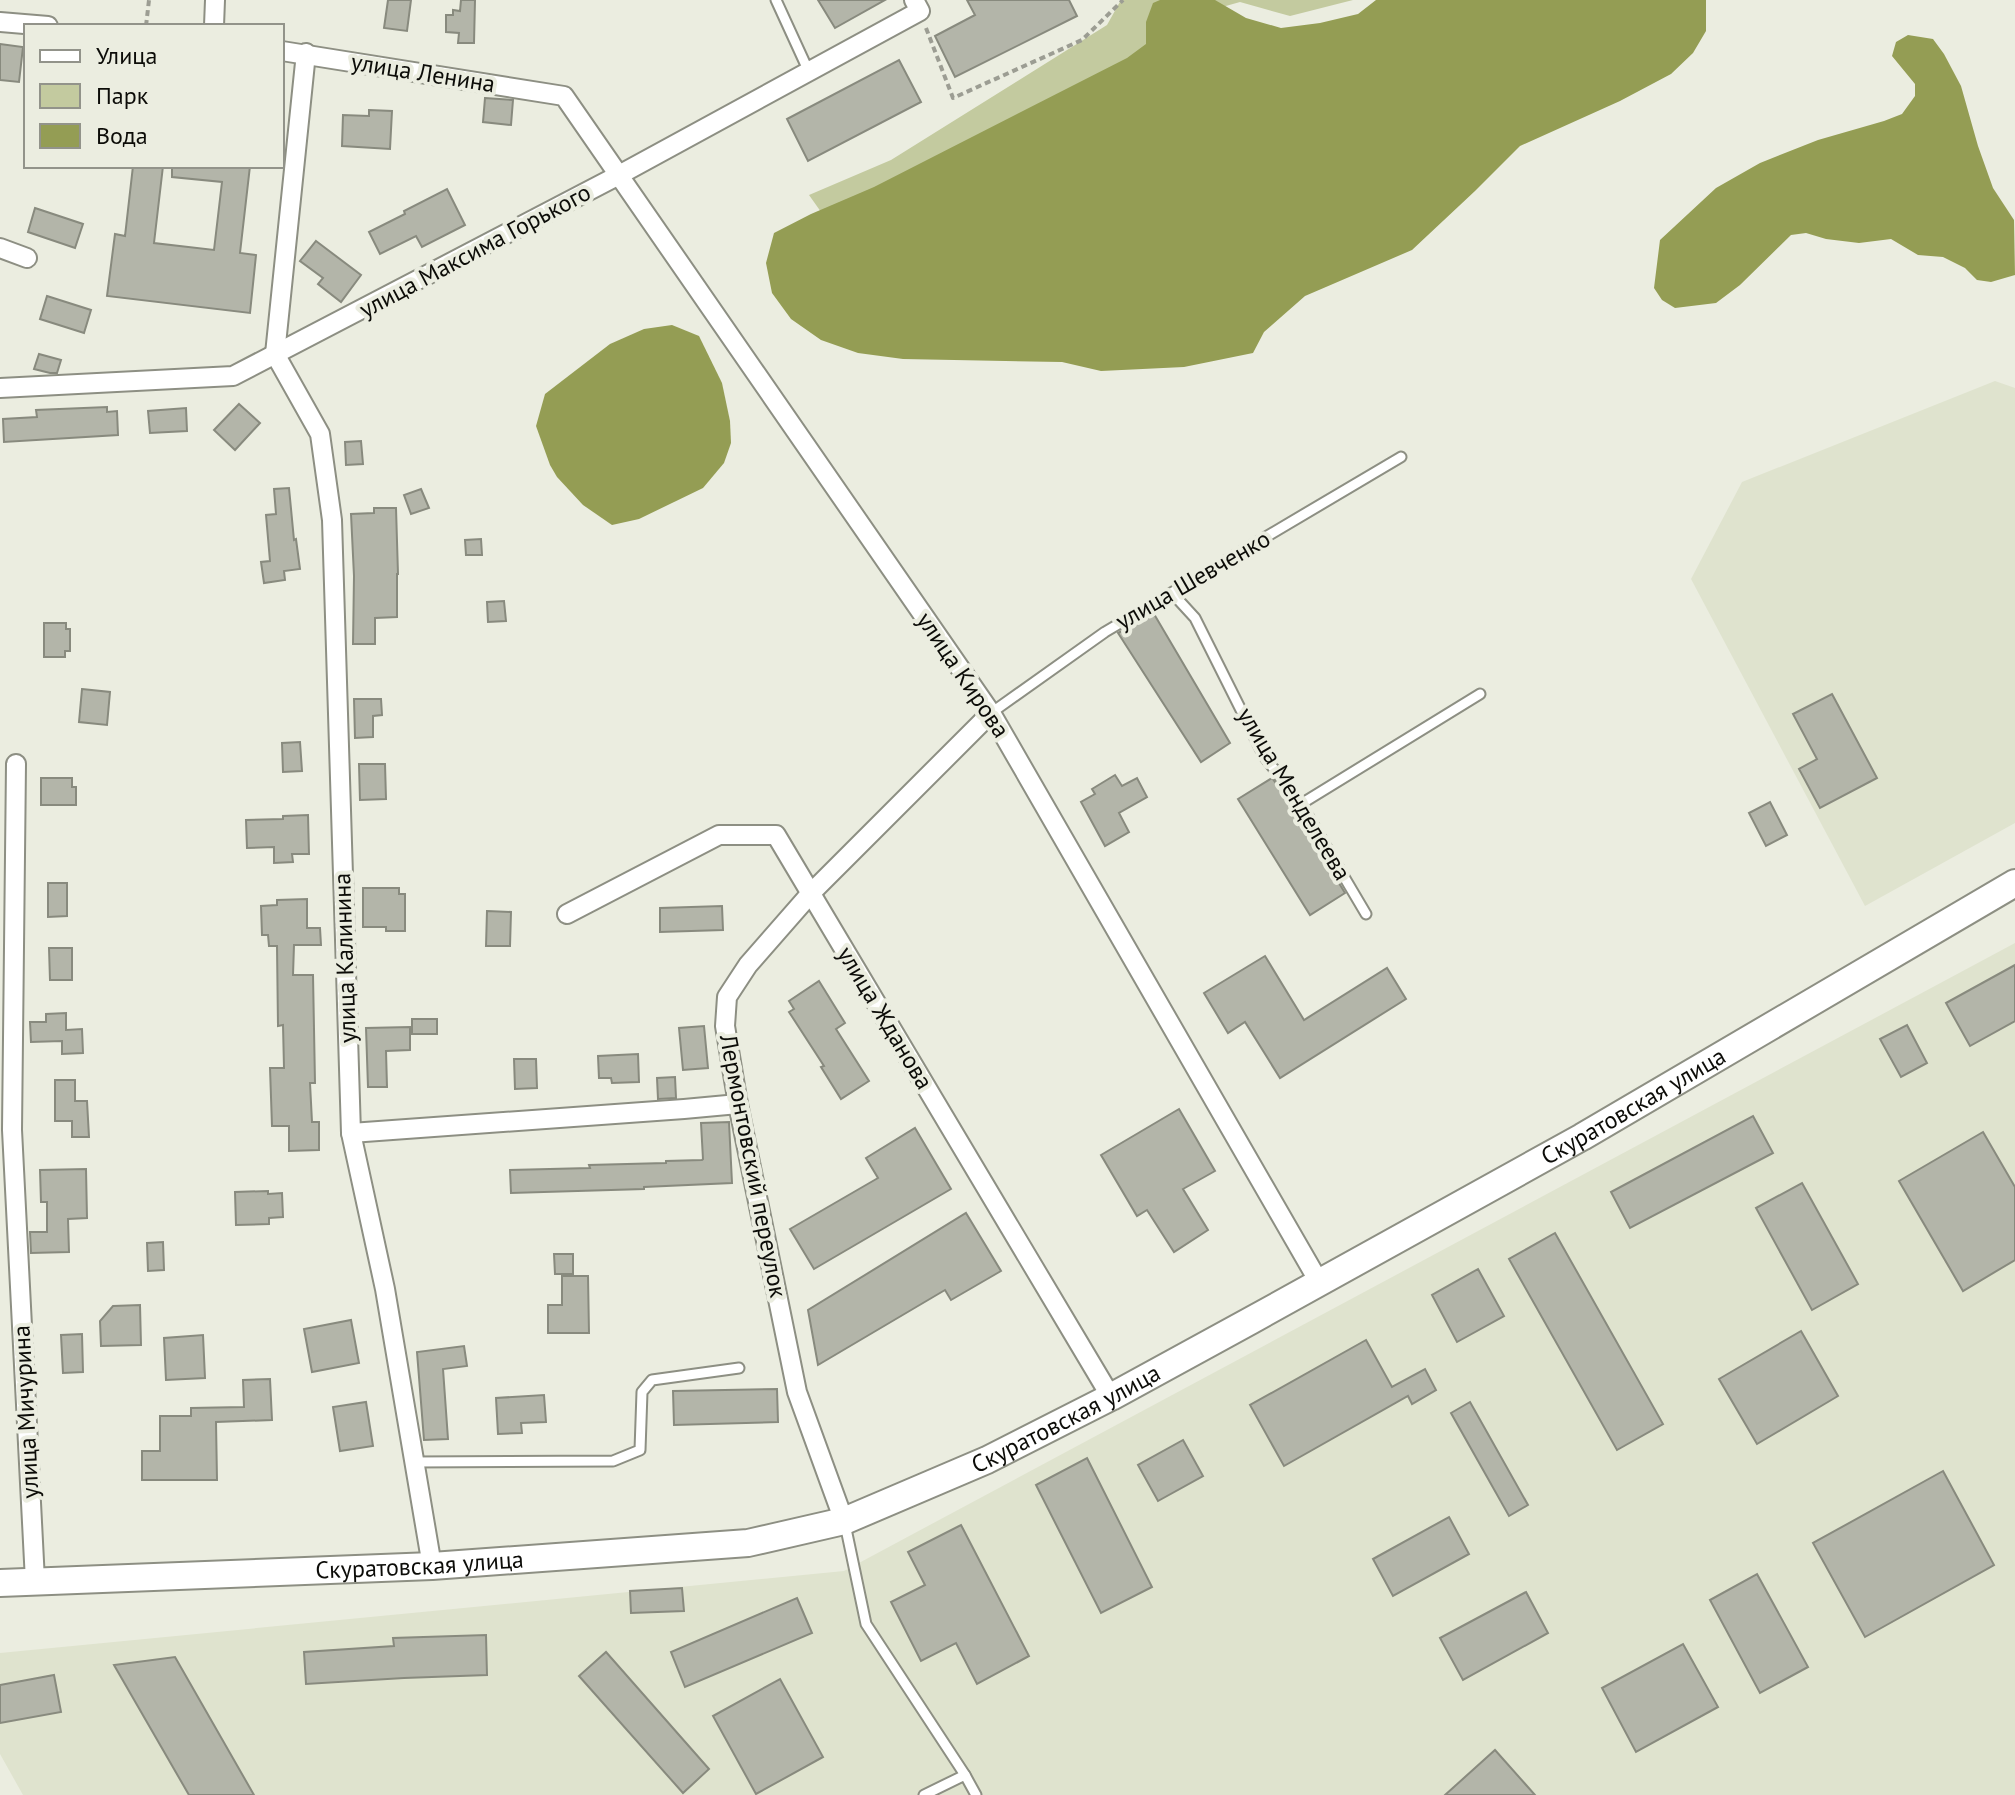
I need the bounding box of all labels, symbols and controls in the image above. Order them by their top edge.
legend [24,24,284,168]
text: Улица [96,40,157,71]
street label: улица Ленина [349,46,497,99]
text: Парк [96,80,149,111]
text: Вода [96,120,148,151]
street label: улица Максима Горького [354,176,596,325]
street label: улица Шевченко [1110,523,1276,636]
street label: улица Кирова [910,606,1017,743]
street label: улица Менделеева [1231,702,1358,886]
street label: улица Калинина [326,872,363,1044]
street label: улица Жданова [831,941,940,1095]
street label: Лермонтовский переулок [713,1031,794,1301]
street label: Скуратовская улица [1535,1040,1731,1172]
street label: улица Мичурина [5,1325,46,1499]
street label: Скуратовская улица [967,1357,1166,1480]
street label: Скуратовская улица [315,1543,525,1586]

